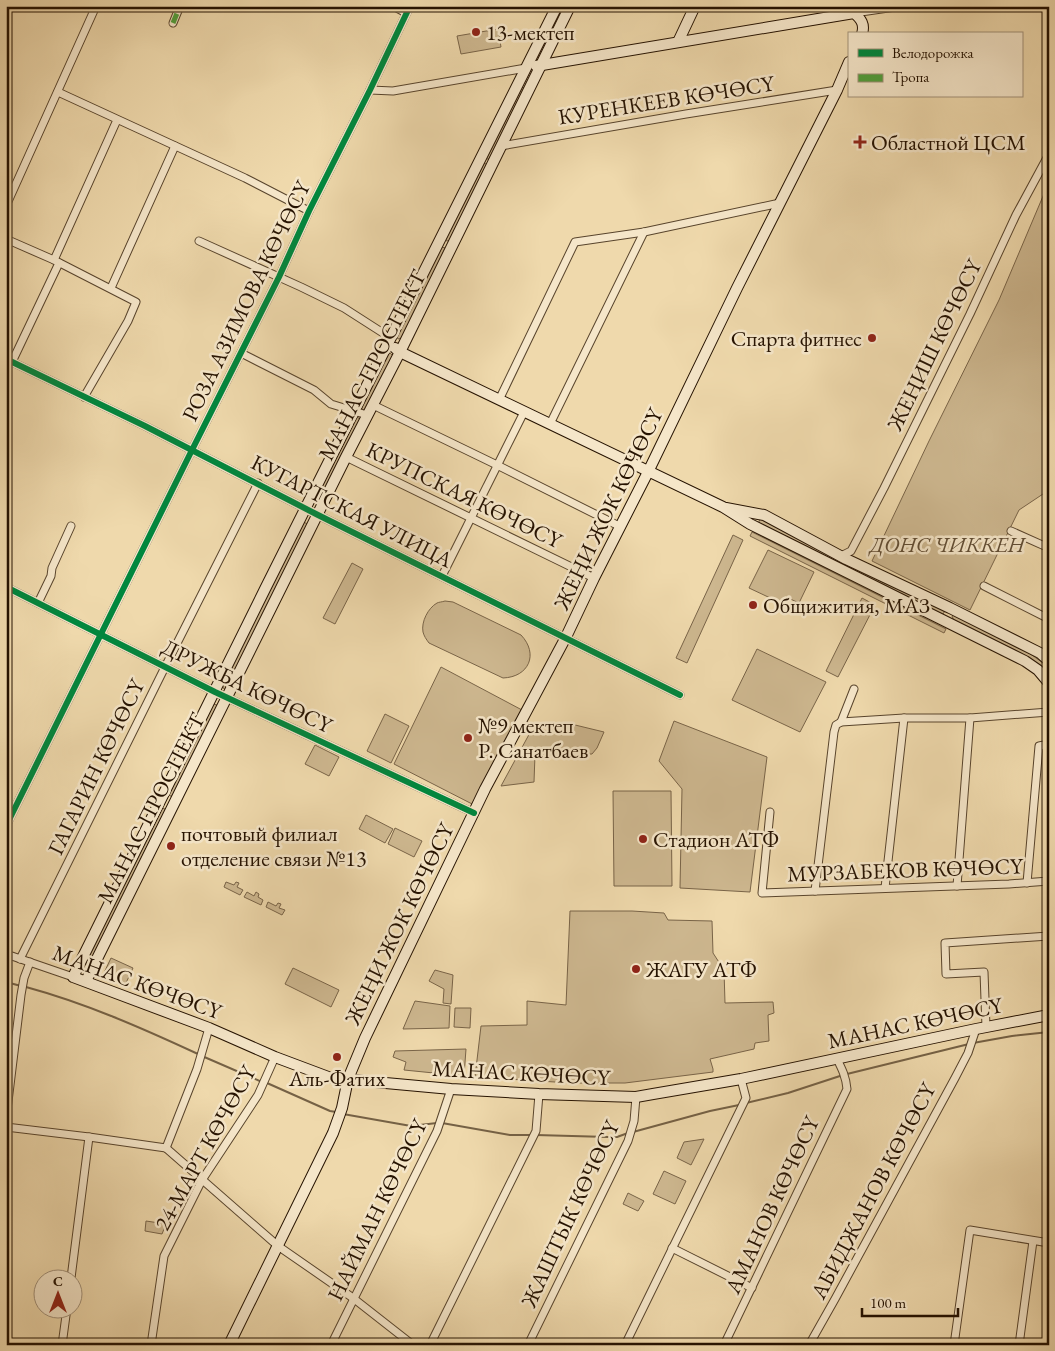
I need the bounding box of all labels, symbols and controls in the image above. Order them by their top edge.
place label: 13-мектеп [486,18,575,47]
marker: 13-мектеп [470,26,482,38]
legend [848,32,1022,98]
text: Велодорожка [892,43,973,62]
text: Тропа [892,67,929,86]
street label: КУРЕНКЕЕВ КӨЧӨСҮ [556,68,777,131]
place label: Областной ЦСМ [871,128,1026,157]
marker: Областной ЦСМ [853,135,867,149]
street label: РОЗА АЗИМОВА КӨЧӨСҮ [175,175,317,426]
street label: ЖЕҢИШ КӨЧӨСҮ [880,253,989,436]
street label: МАНАС ПРОСПЕКТ [311,265,433,465]
place label: Спарта фитнес [731,324,862,353]
marker: Спарта фитнес [866,332,878,344]
street label: ЖЕҢИ ЖОК КӨЧӨСҮ [546,402,670,615]
street label: КРУПСКАЯ КӨЧӨСҮ [362,435,568,555]
street label: КУГАРТСКАЯ УЛИЦА [246,448,458,575]
park label: ДОНС ЧИККЕН [868,530,1027,559]
place label: Общижития, МАЗ [763,591,930,620]
marker: Общижития, МАЗ [747,599,759,611]
street label: ДРУЖБА КӨЧӨСҮ [157,632,338,740]
street label: ГАГАРИН КӨЧӨСҮ [41,673,152,860]
street label: МАНАС ПРОСПЕКТ [90,708,212,908]
place label: №9 мектеп Р. Санатбаев [478,711,588,765]
marker: №9 мектеп Р. Санатбаев [462,732,474,744]
street label: ЖЕҢИ ЖОК КӨЧӨСҮ [337,817,461,1030]
place label: почтовый филиал отделение связи №13 [181,819,366,873]
place label: Стадион АТФ [653,825,779,854]
marker: Стадион АТФ [637,833,649,845]
marker: почтовый филиал отделение связи №13 [165,840,177,852]
street label: МУРЗАБЕКОВ КӨЧӨСҮ [787,851,1025,889]
street label: МАНАС КӨЧӨСҮ [48,938,227,1026]
place label: ЖАГУ АТФ [645,955,757,984]
marker: ЖАГУ АТФ [630,963,642,975]
street label: МАНАС КӨЧӨСҮ [825,990,1006,1056]
marker: Аль-Фатих [331,1051,343,1063]
street label: МАНАС КӨЧӨСҮ [431,1054,612,1092]
street label: 24-МАРТ КӨЧӨСҮ [148,1059,263,1235]
place label: Аль-Фатих [288,1064,386,1093]
street label: АБИДЖАНОВ КӨЧӨСҮ [803,1077,943,1305]
street label: АМАНОВ КӨЧӨСҮ [718,1110,826,1299]
street label: НАЙМАН КӨЧӨСҮ [320,1113,434,1305]
street label: ЖАШТЫК КӨЧӨСҮ [514,1115,627,1313]
north arrow [32,1268,82,1318]
text: С [53,1272,63,1290]
scale bar [862,1286,959,1318]
text: 100 m [870,1293,907,1312]

